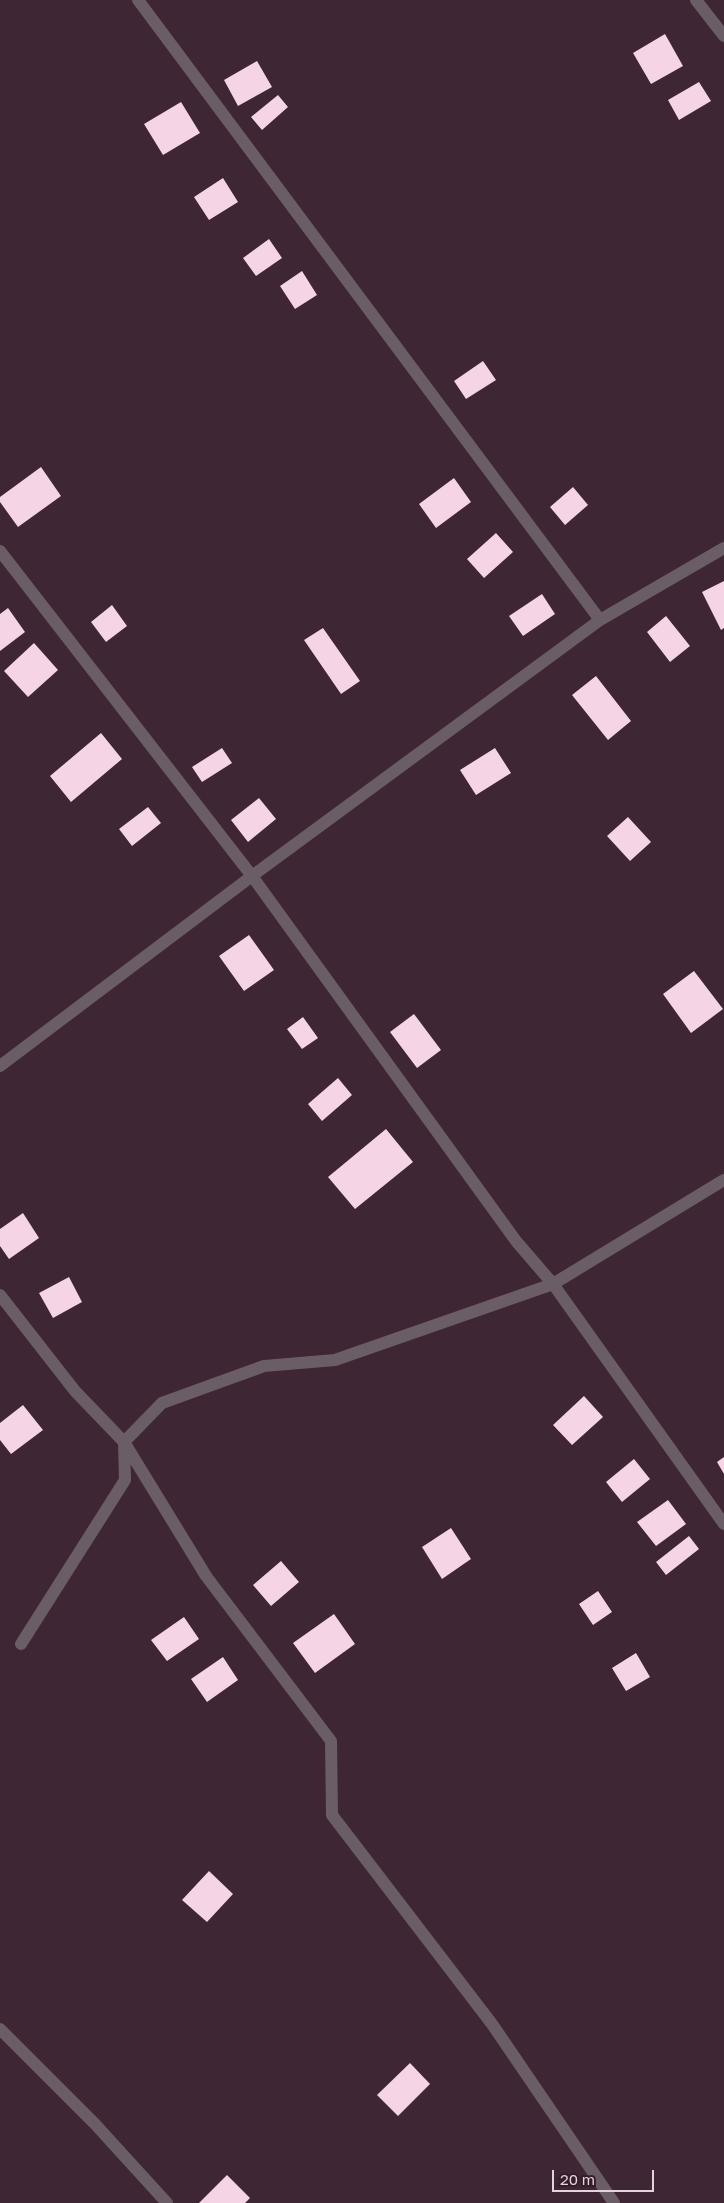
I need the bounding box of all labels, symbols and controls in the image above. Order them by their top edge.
scale bar [554,2160,656,2192]
text: 20 m [560,2170,595,2188]

